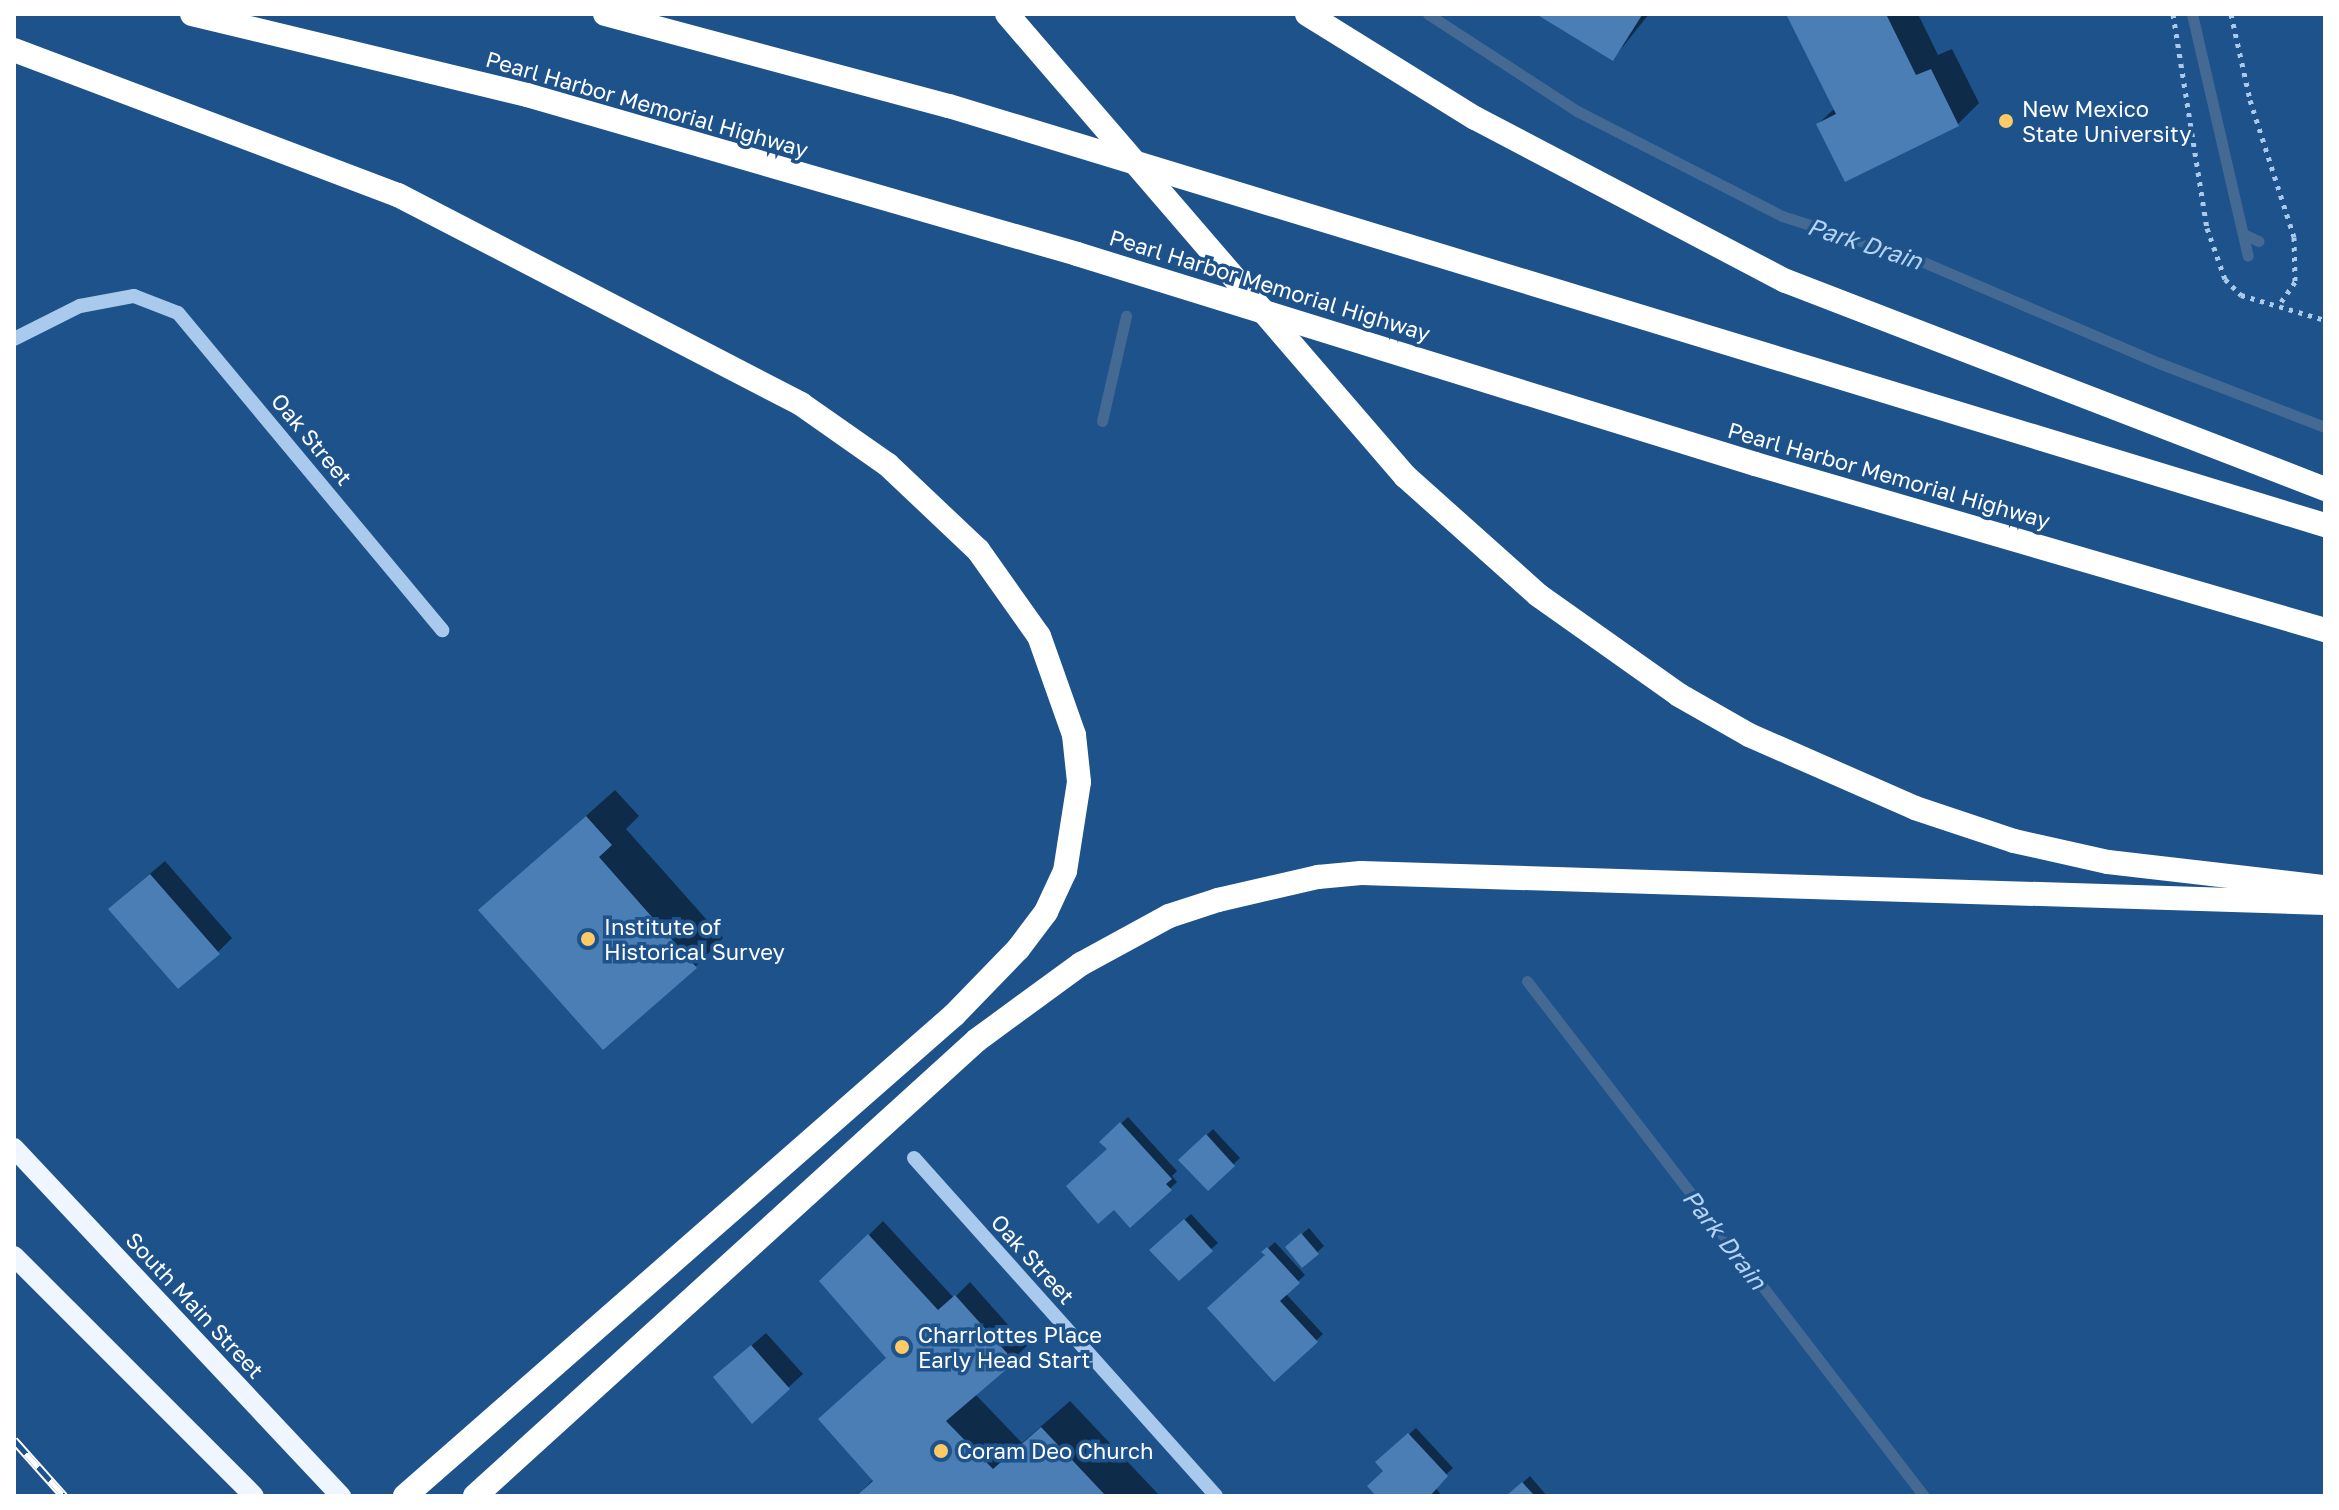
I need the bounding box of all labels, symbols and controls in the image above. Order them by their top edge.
street label: Pearl Harbor Memorial Highway [483,45,811,163]
place label: New Mexico State University [2022,95,2192,146]
marker: New Mexico State University [1997,112,2015,130]
water label: Park Drain [1804,211,1926,275]
street label: Pearl Harbor Memorial Highway [1106,224,1434,346]
street label: Oak Street [266,388,358,490]
street label: Pearl Harbor Memorial Highway [1725,416,2053,534]
place label: Institute of Historical Survey [604,913,785,964]
marker: Institute of Historical Survey [579,930,597,948]
water label: Park Drain [1677,1183,1773,1295]
street label: Oak Street [986,1209,1080,1309]
street label: South Main Street [121,1227,269,1383]
place label: Charrlottes Place Early Head Start [918,1321,1102,1372]
marker: Charrlottes Place Early Head Start [893,1338,911,1356]
place label: Coram Deo Church [957,1438,1153,1464]
marker: Coram Deo Church [932,1442,950,1460]

